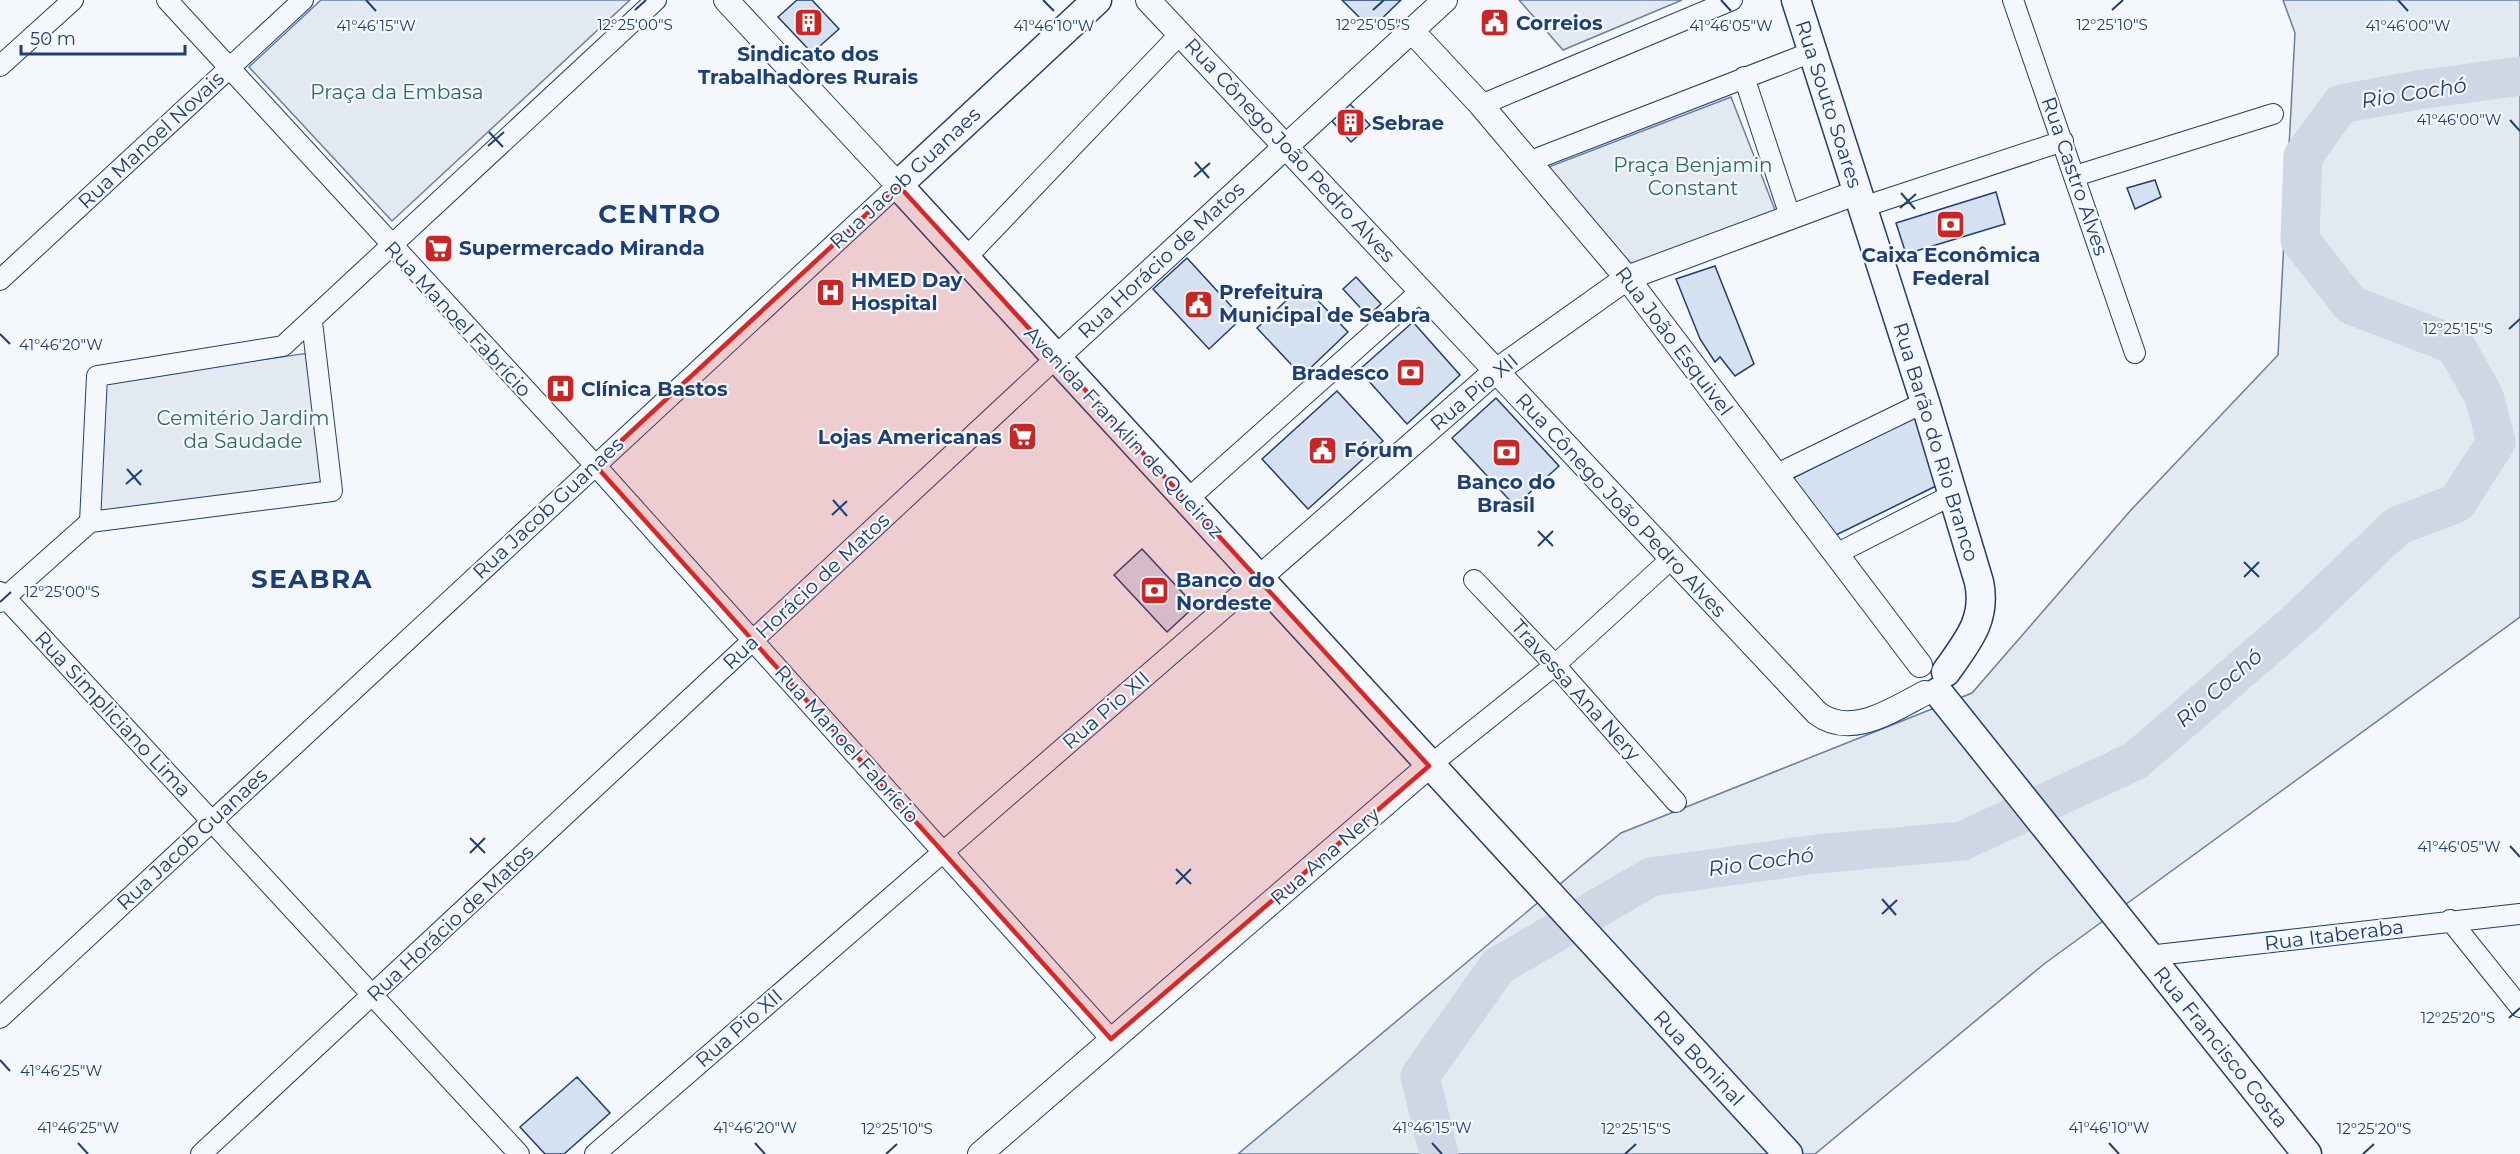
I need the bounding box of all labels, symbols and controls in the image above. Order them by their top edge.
building icon: Sindicato dos Trabalhadores Rurais [792,7,824,39]
public building icon: Correios [1479,7,1511,39]
place label: Correios [1516,11,1603,35]
text: 12°25'00"S [597,15,673,34]
text: 12°25'05"S [1336,15,1410,34]
text: 12°25'10"S [2076,15,2148,34]
text: 41°46'15"W [336,16,416,35]
text: 41°46'10"W [1013,16,1095,35]
text: 41°46'05"W [1689,16,1773,35]
text: 41°46'00"W [2366,16,2451,35]
street label: Rua Souto Soares [1791,17,1868,191]
scale bar [21,18,184,56]
text: 50 m [30,28,76,50]
street label: Rua Cônego João Pedro Alves [1180,33,1400,267]
place label: Sindicato dos Trabalhadores Rurais [698,42,918,89]
street label: Rua Manoel Novais [73,66,229,214]
water label: Rio Cochó [2359,72,2468,113]
park label: Praça da Embasa [310,80,484,104]
street label: Rua Castro Alves [2037,93,2113,259]
street label: Rua Jacob Guanaes [825,102,985,254]
building icon: Sebrae [1335,107,1367,139]
text: 41°46'00"W [2417,110,2502,129]
place label: Sebrae [1372,111,1444,135]
park label: Praça Benjamin Constant [1613,153,1773,200]
street label: Rua Horácio de Matos [1073,176,1249,343]
district label: CENTRO [598,198,722,230]
bank icon: Caixa Econômica Federal [1935,208,1967,240]
supermarket icon: Supermercado Miranda [422,232,454,264]
street label: Rua Manoel Fabrício [379,236,537,402]
place label: Supermercado Miranda [459,236,705,260]
place label: Caixa Econômica Federal [1862,243,2040,290]
street label: Rua João Esquivel [1610,262,1738,420]
place label: HMED Day Hospital [851,268,964,315]
hospital icon: HMED Day Hospital [814,276,846,308]
place label: Prefeitura Municipal de Seabra [1219,280,1431,327]
public building icon: Prefeitura Municipal de Seabra [1182,288,1214,320]
text: 12°25'15"S [2423,319,2493,338]
street label: Rua Barão do Rio Branco [1888,320,1984,564]
street label: Avenida Franklin de Queiroz [1019,321,1229,543]
text: 41°46'20"W [19,335,103,354]
street label: Rua Pio XII [1425,348,1523,436]
bank icon: Bradesco [1394,357,1426,389]
place label: Bradesco [1292,361,1389,385]
hospital icon: Clínica Bastos [544,373,576,405]
place label: Clínica Bastos [581,377,728,401]
street label: Rua Cônego João Pedro Alves [1511,388,1731,622]
park label: Cemitério Jardim da Saudade [157,406,329,453]
supermarket icon: Lojas Americanas [1007,421,1039,453]
place label: Lojas Americanas [818,425,1002,449]
street label: Rua Jacob Guanaes [468,432,628,584]
public building icon: Fórum [1307,434,1339,466]
bank icon: Banco do Brasil [1490,436,1522,468]
place label: Fórum [1344,438,1413,462]
place label: Banco do Brasil [1457,470,1555,517]
street label: Rua Horácio de Matos [718,507,894,674]
district label: SEABRA [251,563,373,595]
place label: Banco do Nordeste [1176,568,1275,615]
bank icon: Banco do Nordeste [1139,575,1171,607]
text: 12°25'00"S [24,582,100,601]
street label: Travessa Ana Nery [1506,615,1646,765]
street label: Rua Simpliciano Lima [30,626,196,802]
water label: Rio Cochó [2170,643,2267,732]
street label: Rua Manoel Fabrício [770,660,924,828]
street label: Rua Pio XII [1058,666,1154,754]
street label: Rua Jacob Guanaes [112,763,272,915]
street label: Rua Ana Nery [1265,802,1385,910]
text: 41°46'05"W [2417,837,2501,856]
street label: Rua Horácio de Matos [362,839,538,1006]
water label: Rio Cochó [1707,842,1815,881]
street label: Rua Itaberaba [2263,915,2405,955]
street label: Rua Francisco Costa [2149,962,2293,1132]
street label: Rua Pio XII [691,984,787,1072]
street label: Rua Boninal [1649,1005,1749,1111]
text: 12°25'20"S [2421,1008,2495,1027]
text: 41°46'25"W [20,1061,102,1080]
text: 41°46'25"W [37,1118,119,1137]
text: 41°46'20"W [713,1118,797,1137]
text: 41°46'15"W [1392,1118,1472,1137]
text: 41°46'10"W [2068,1118,2150,1137]
text: 12°25'10"S [861,1119,933,1138]
text: 12°25'15"S [1601,1119,1671,1138]
text: 12°25'20"S [2337,1119,2411,1138]

